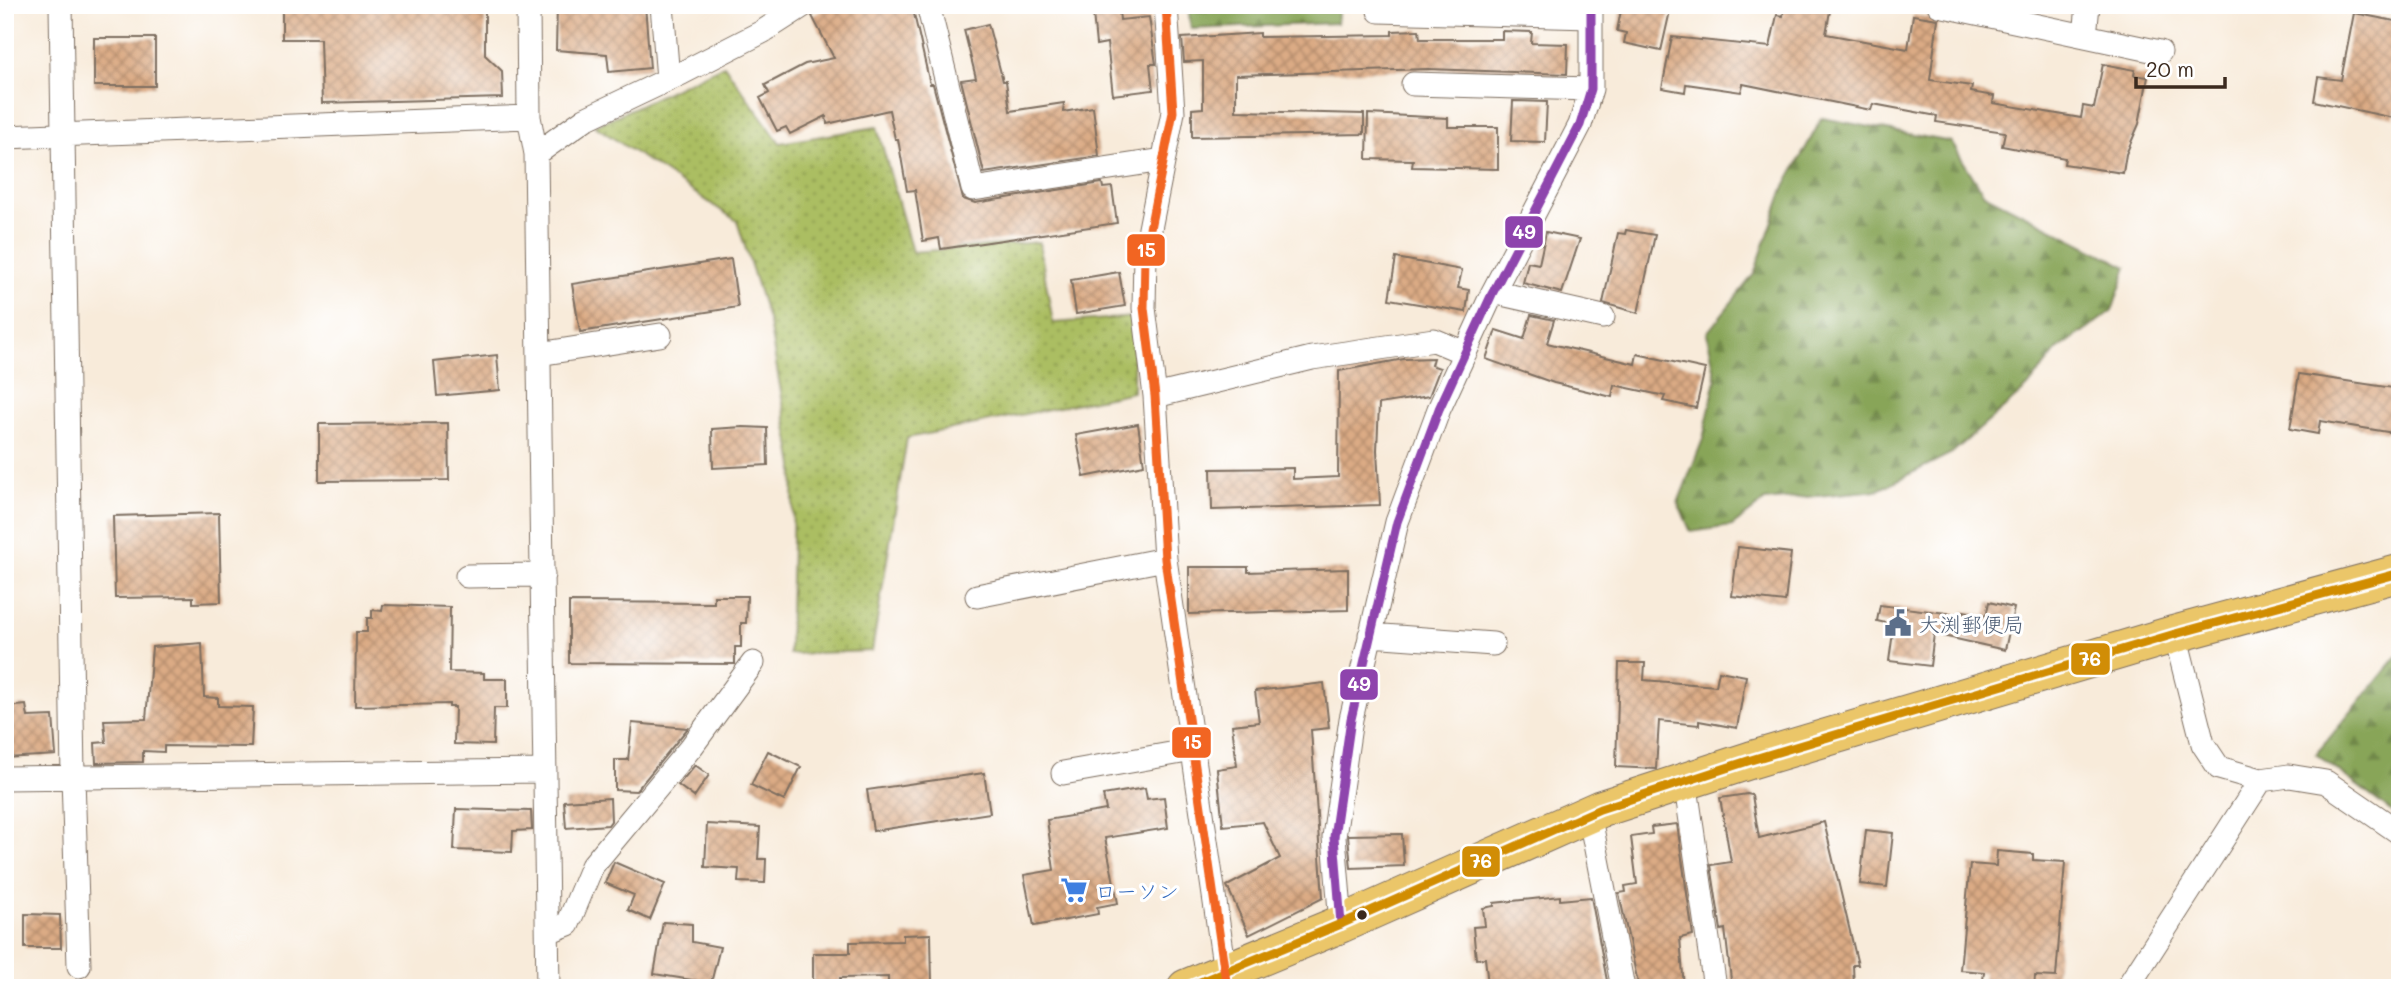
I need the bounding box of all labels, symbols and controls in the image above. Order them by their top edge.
scale bar [2136,46,2225,90]
text: 20 m [2146,55,2194,82]
line badge: 49 [1504,215,1544,249]
text: 49 [1512,219,1536,244]
line badge: 15 [1126,233,1166,267]
text: 15 [1136,237,1156,262]
public building icon: 大渕郵便局 [1883,608,1913,638]
place label: 大渕郵便局 [1919,610,2024,637]
line badge: 76 [2070,642,2111,676]
text: 76 [2079,646,2101,671]
line badge: 49 [1339,668,1379,701]
text: 49 [1347,671,1371,696]
line badge: 15 [1171,726,1212,759]
text: 15 [1182,729,1202,754]
line badge: 76 [1461,845,1501,878]
text: 76 [1470,848,1492,873]
supermarket icon: ローソン [1059,875,1089,905]
place label: ローソン [1095,877,1179,904]
unlabelled marker [1355,908,1369,922]

